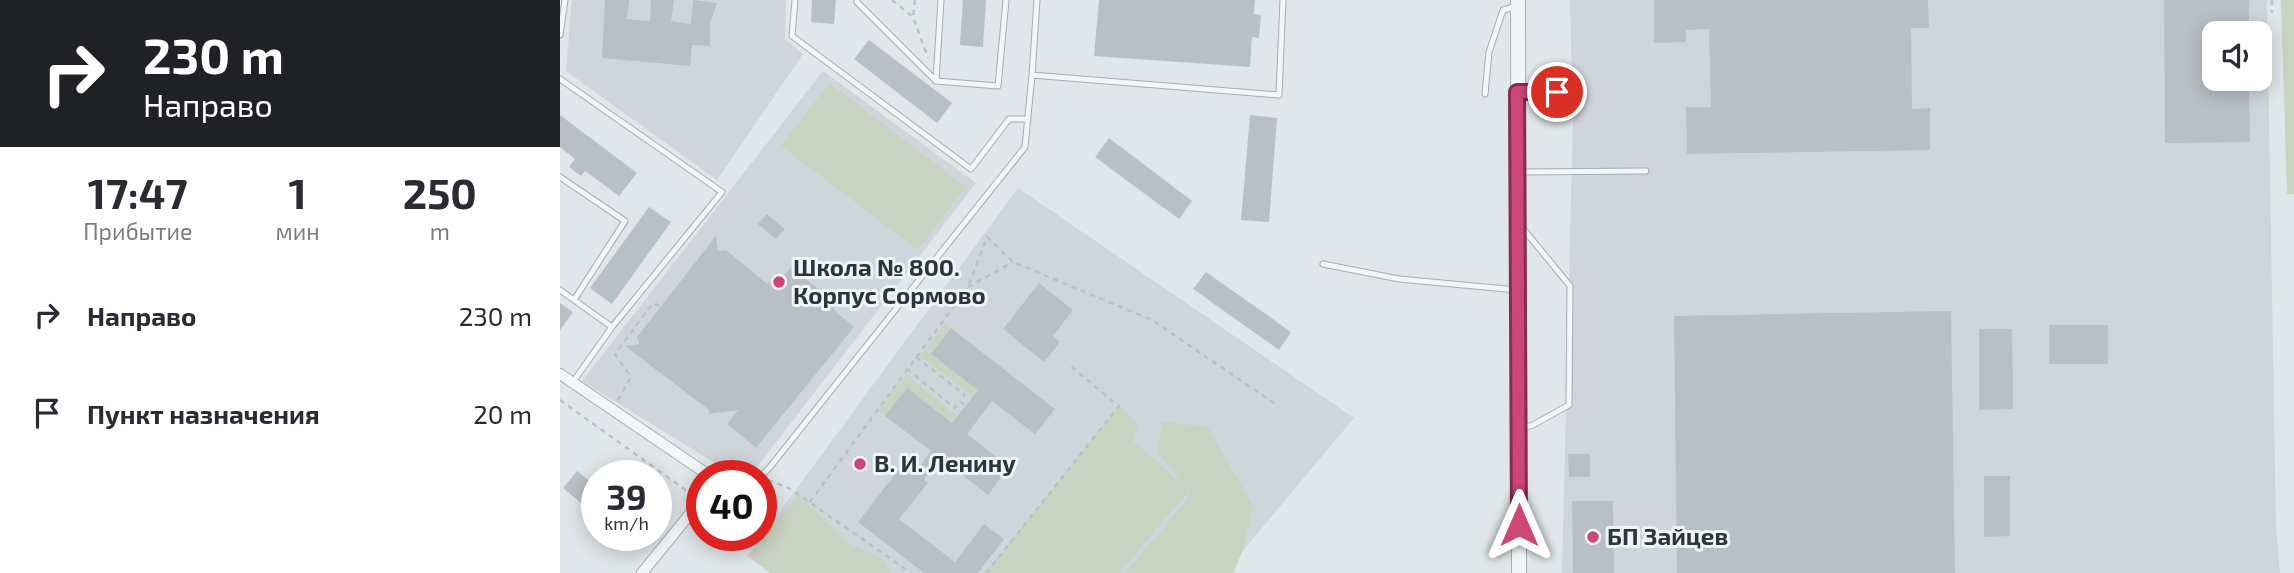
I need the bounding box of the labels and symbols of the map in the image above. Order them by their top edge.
pin [1527,62,1587,122]
place label: Школа № 800. Корпус Сормово [793,252,986,309]
marker: Школа № 800. Корпус Сормово [771,274,787,290]
place label: В. И. Ленину [874,448,1016,477]
marker: В. И. Ленину [852,456,868,472]
speed limit sign: 40 [686,460,777,551]
position arrow [1482,488,1556,562]
place label: БП Зайцев [1607,521,1728,550]
marker: БП Зайцев [1585,529,1601,545]

